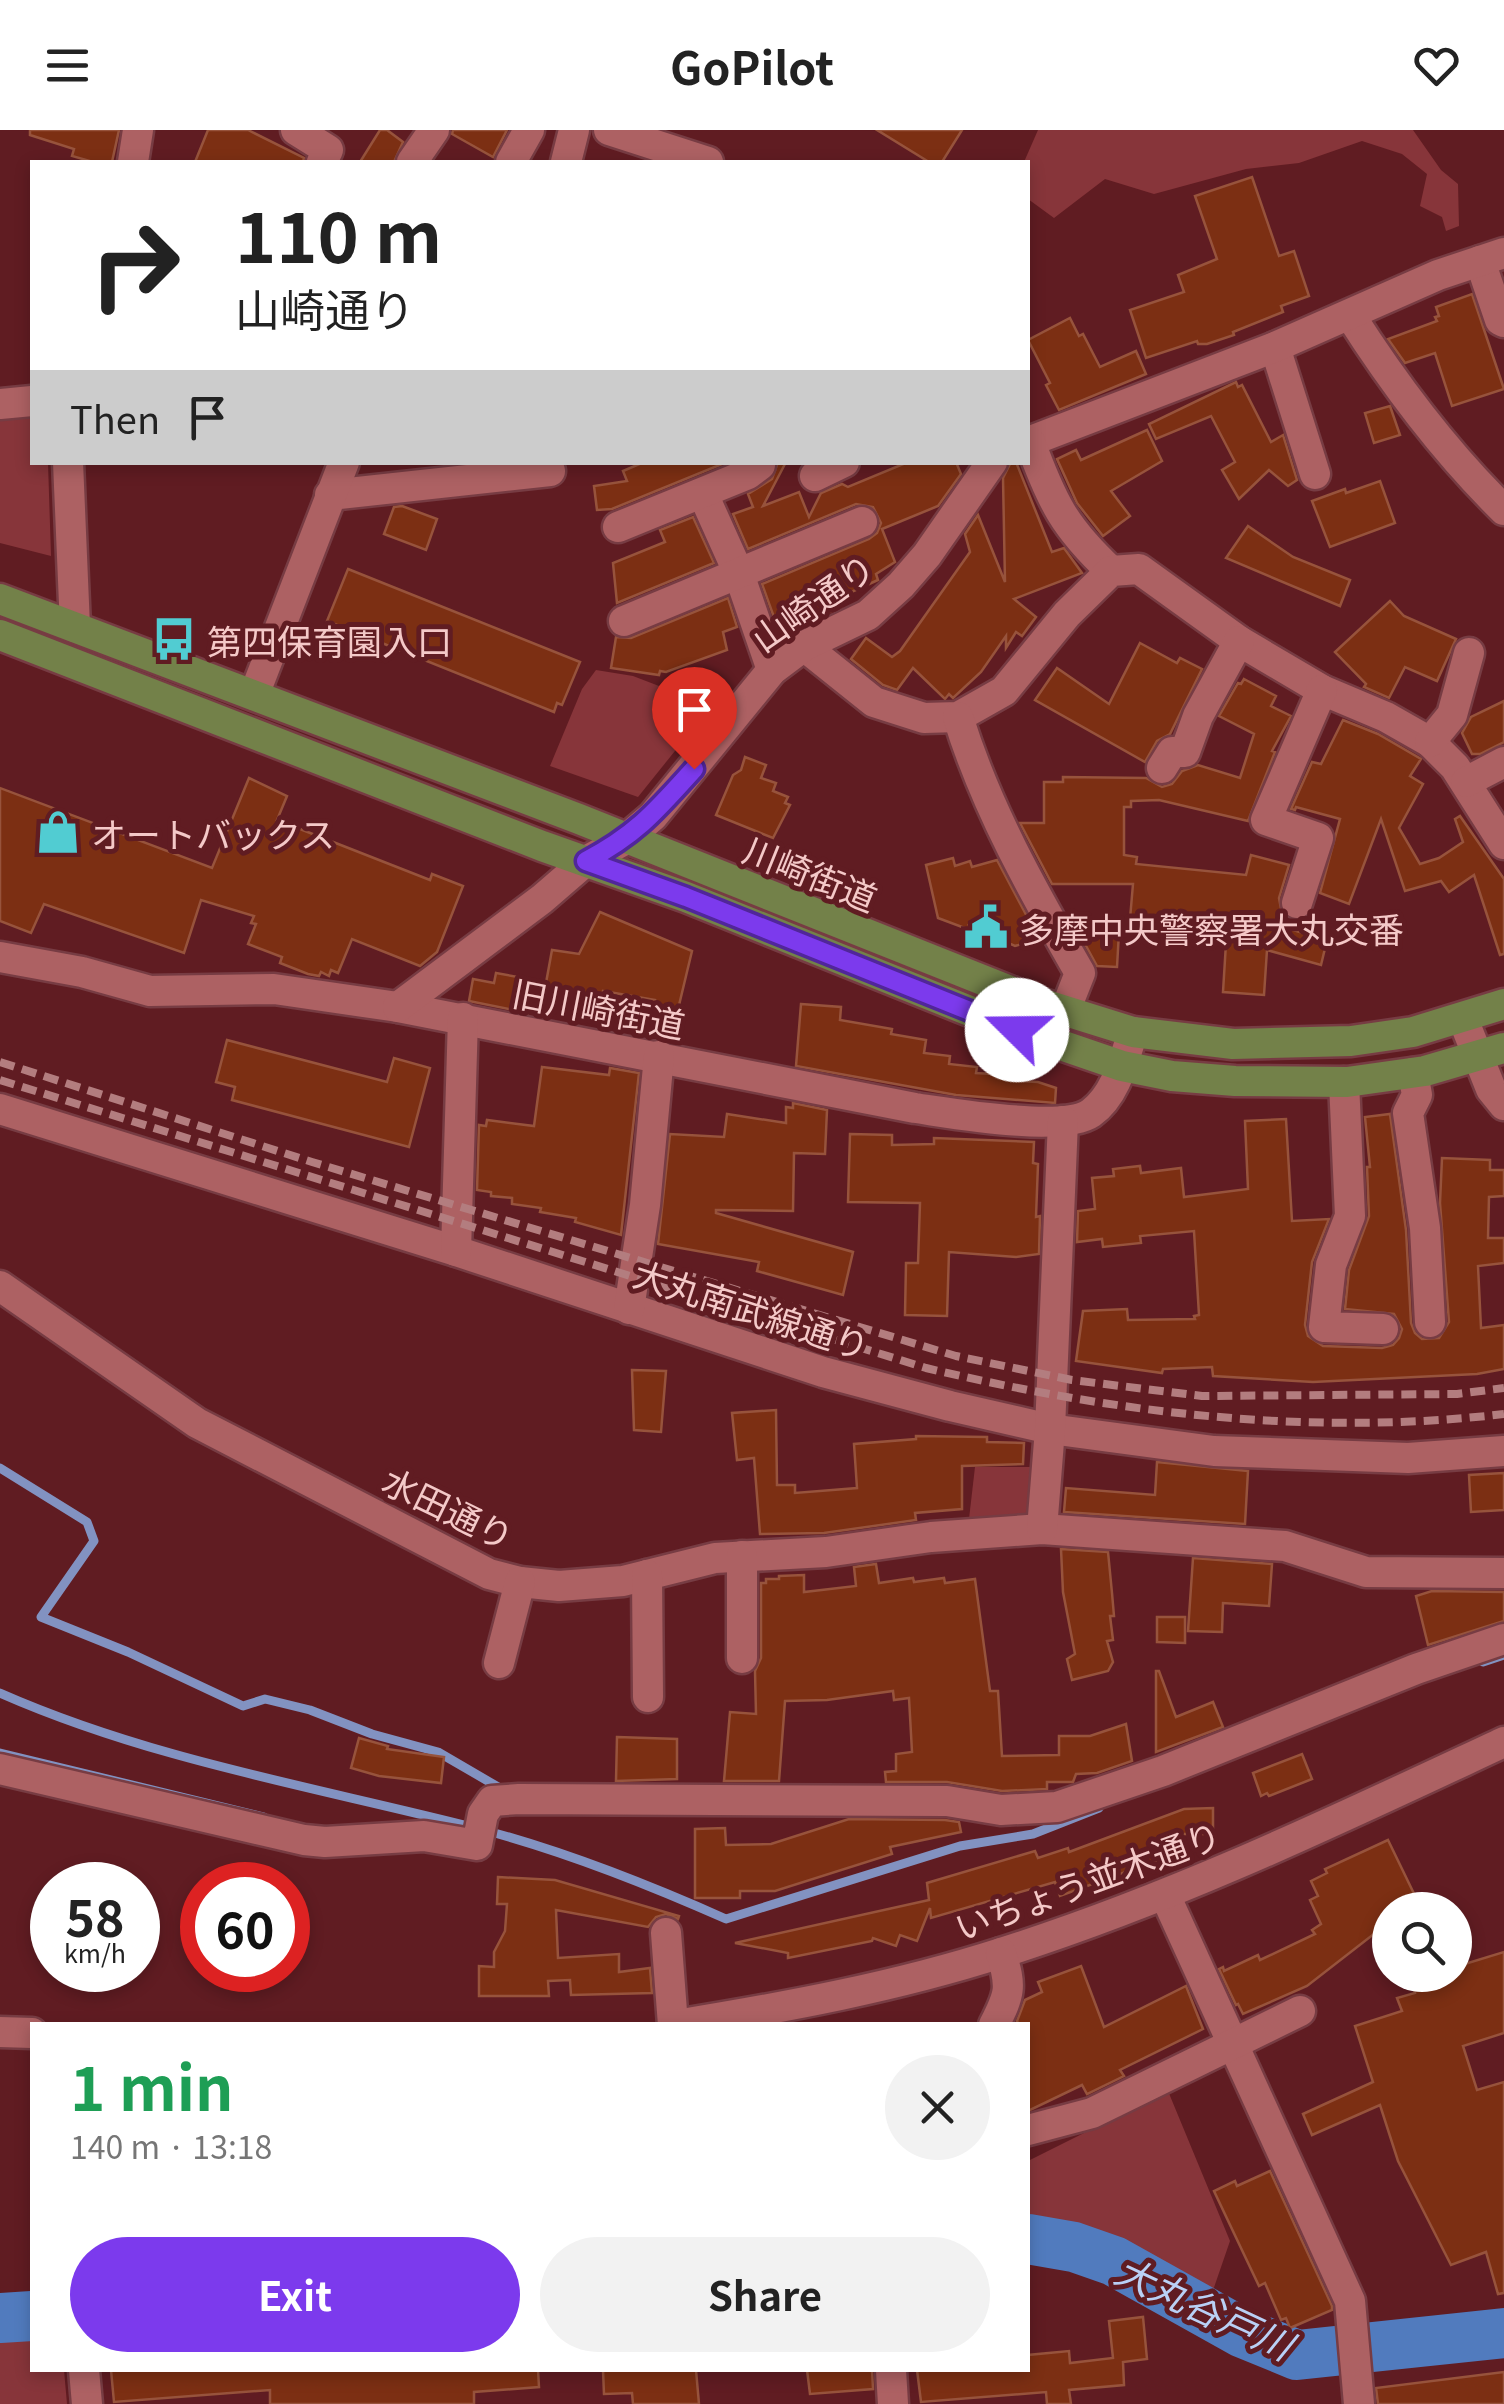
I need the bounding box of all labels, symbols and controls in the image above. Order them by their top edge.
text: GoPilot [670,33,834,98]
icon: menu [40,38,95,93]
icon: heart [1409,38,1464,93]
text: 110 m [235,182,442,283]
icon: right [70,200,200,330]
text: 山崎通り [235,275,415,340]
text: Then [70,390,160,445]
icon: arrive [180,390,235,445]
street label: 山崎通り [740,540,884,662]
place label: 第四保育園入口 [207,614,452,665]
bus stop icon: 第四保育園入口 [150,615,198,663]
pin [652,667,737,770]
icon: arrive [667,682,722,737]
place label: オートバックス [91,807,335,858]
shop icon: オートバックス [34,808,82,856]
street label: 川崎街道 [737,822,885,922]
place label: 多摩中央警察署大丸交番 [1019,902,1404,953]
public building icon: 多摩中央警察署大丸交番 [962,903,1010,951]
street label: 旧川崎街道 [508,965,690,1049]
position arrow [965,978,1069,1082]
street label: 大丸南武線通り [628,1246,876,1370]
street label: 水田通り [375,1453,523,1561]
street label: いちょう並木通り [947,1807,1227,1951]
speed limit sign: 60 [180,1862,310,1992]
text: 58 [66,1879,125,1951]
map controls [1372,1892,1472,1992]
button: search [1372,1892,1472,1992]
text: km/h [64,1934,126,1970]
text: 1 min [70,2041,234,2128]
button: close [885,2055,990,2160]
text: 140 m · 13:18 [70,2122,272,2168]
button: Exit [70,2237,520,2352]
button: Share [540,2237,990,2352]
water label: 大丸谷戸川 [1107,2241,1306,2373]

